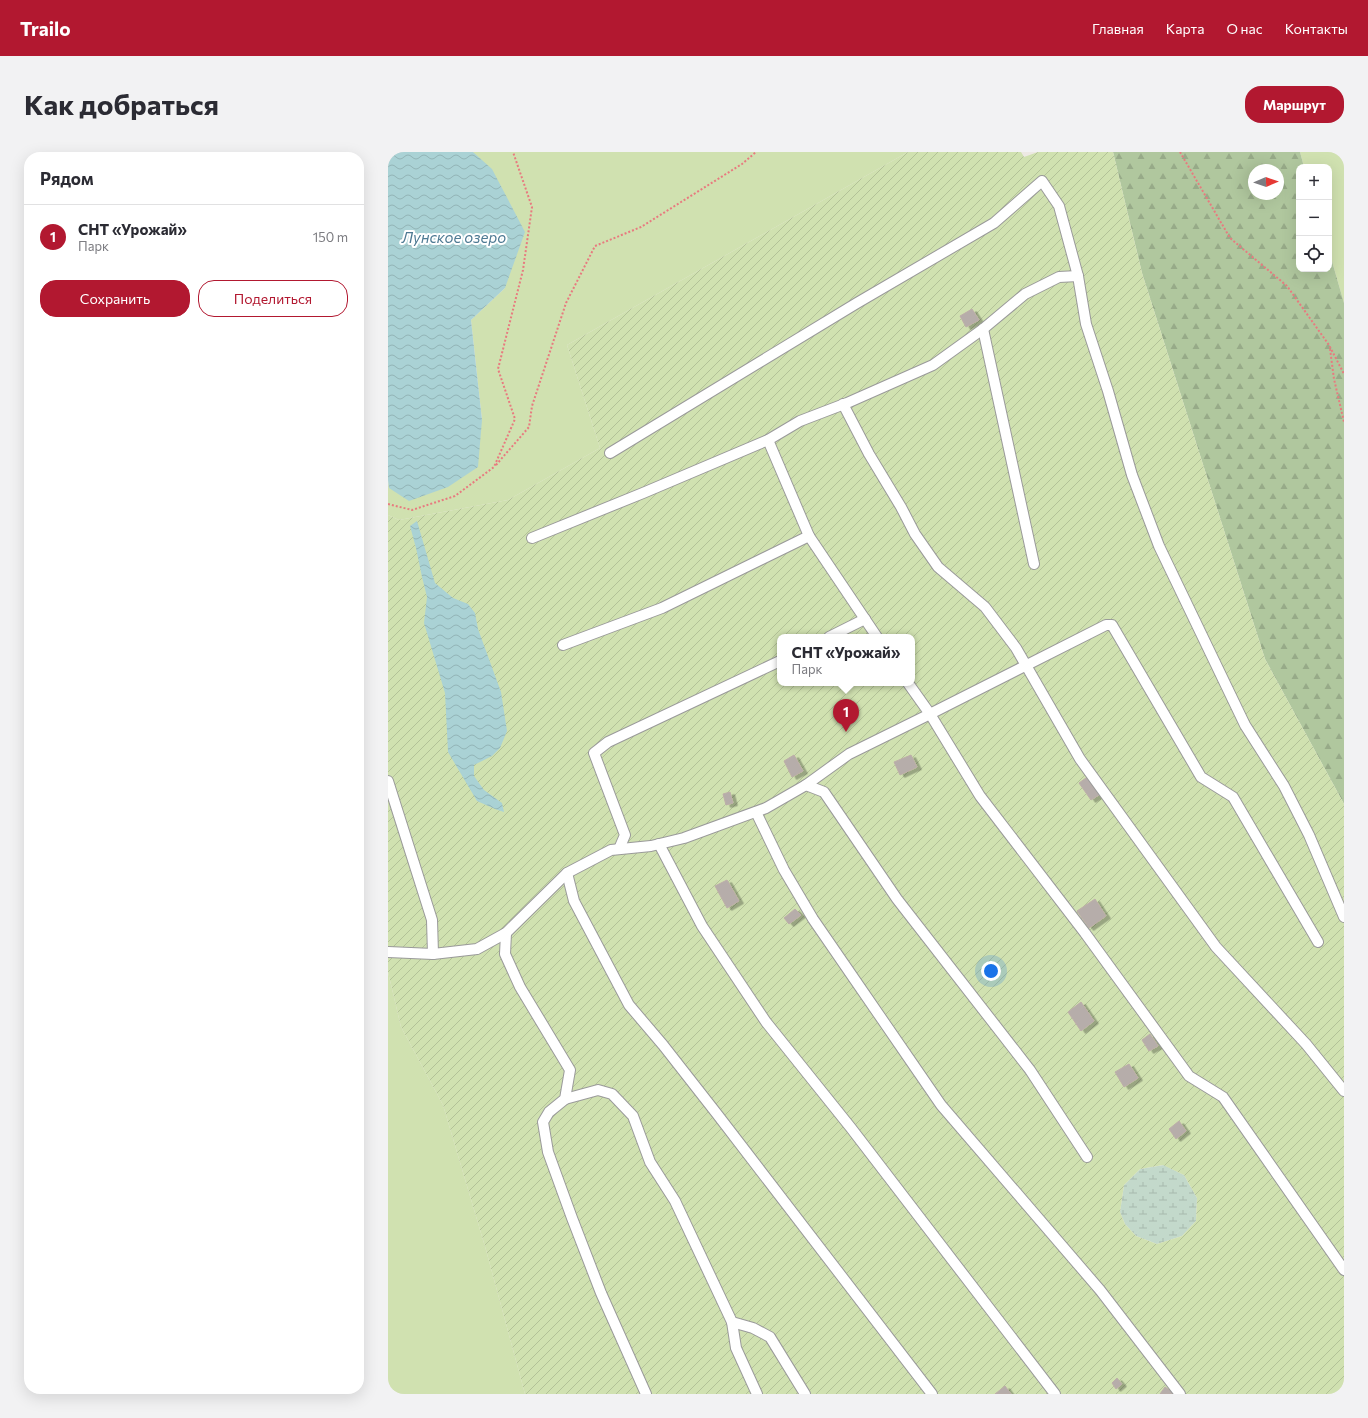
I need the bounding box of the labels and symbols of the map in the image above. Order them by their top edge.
north arrow [1248,164,1284,200]
water label: Лунское озеро [401,228,506,246]
pin: 1 [833,699,859,732]
your location [981,961,1001,981]

